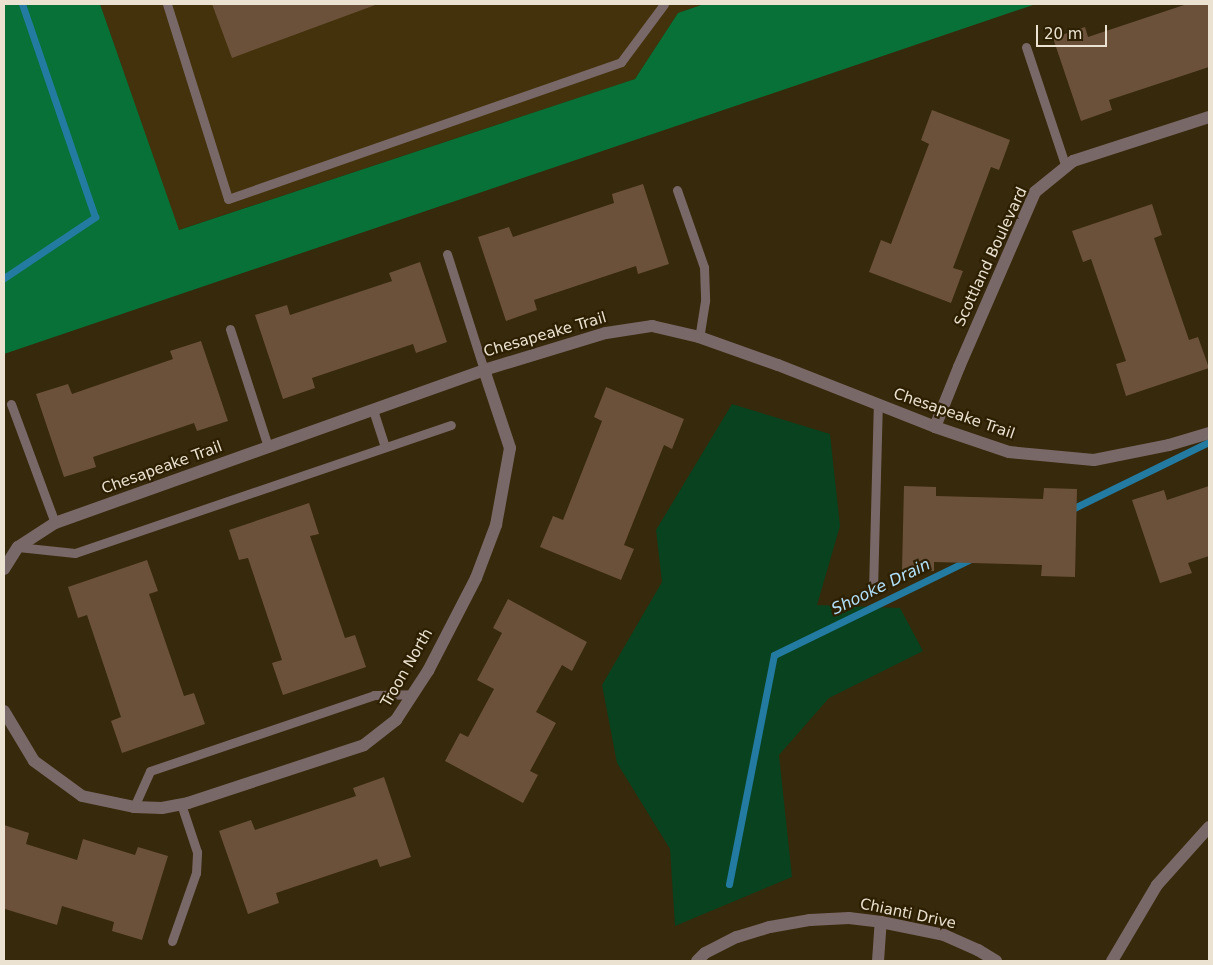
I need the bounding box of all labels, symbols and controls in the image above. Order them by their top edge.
scale bar [1038,15,1109,47]
text: 20 m [1044,25,1082,43]
street label: Scottland Boulevard [951,184,1031,330]
street label: Chesapeake Trail [481,309,609,361]
street label: Chesapeake Trail [891,385,1017,443]
street label: Chesapeake Trail [99,438,225,498]
water label: Shooke Drain [829,555,933,619]
street label: Troon North [377,626,437,710]
street label: Chianti Drive [858,895,958,933]

